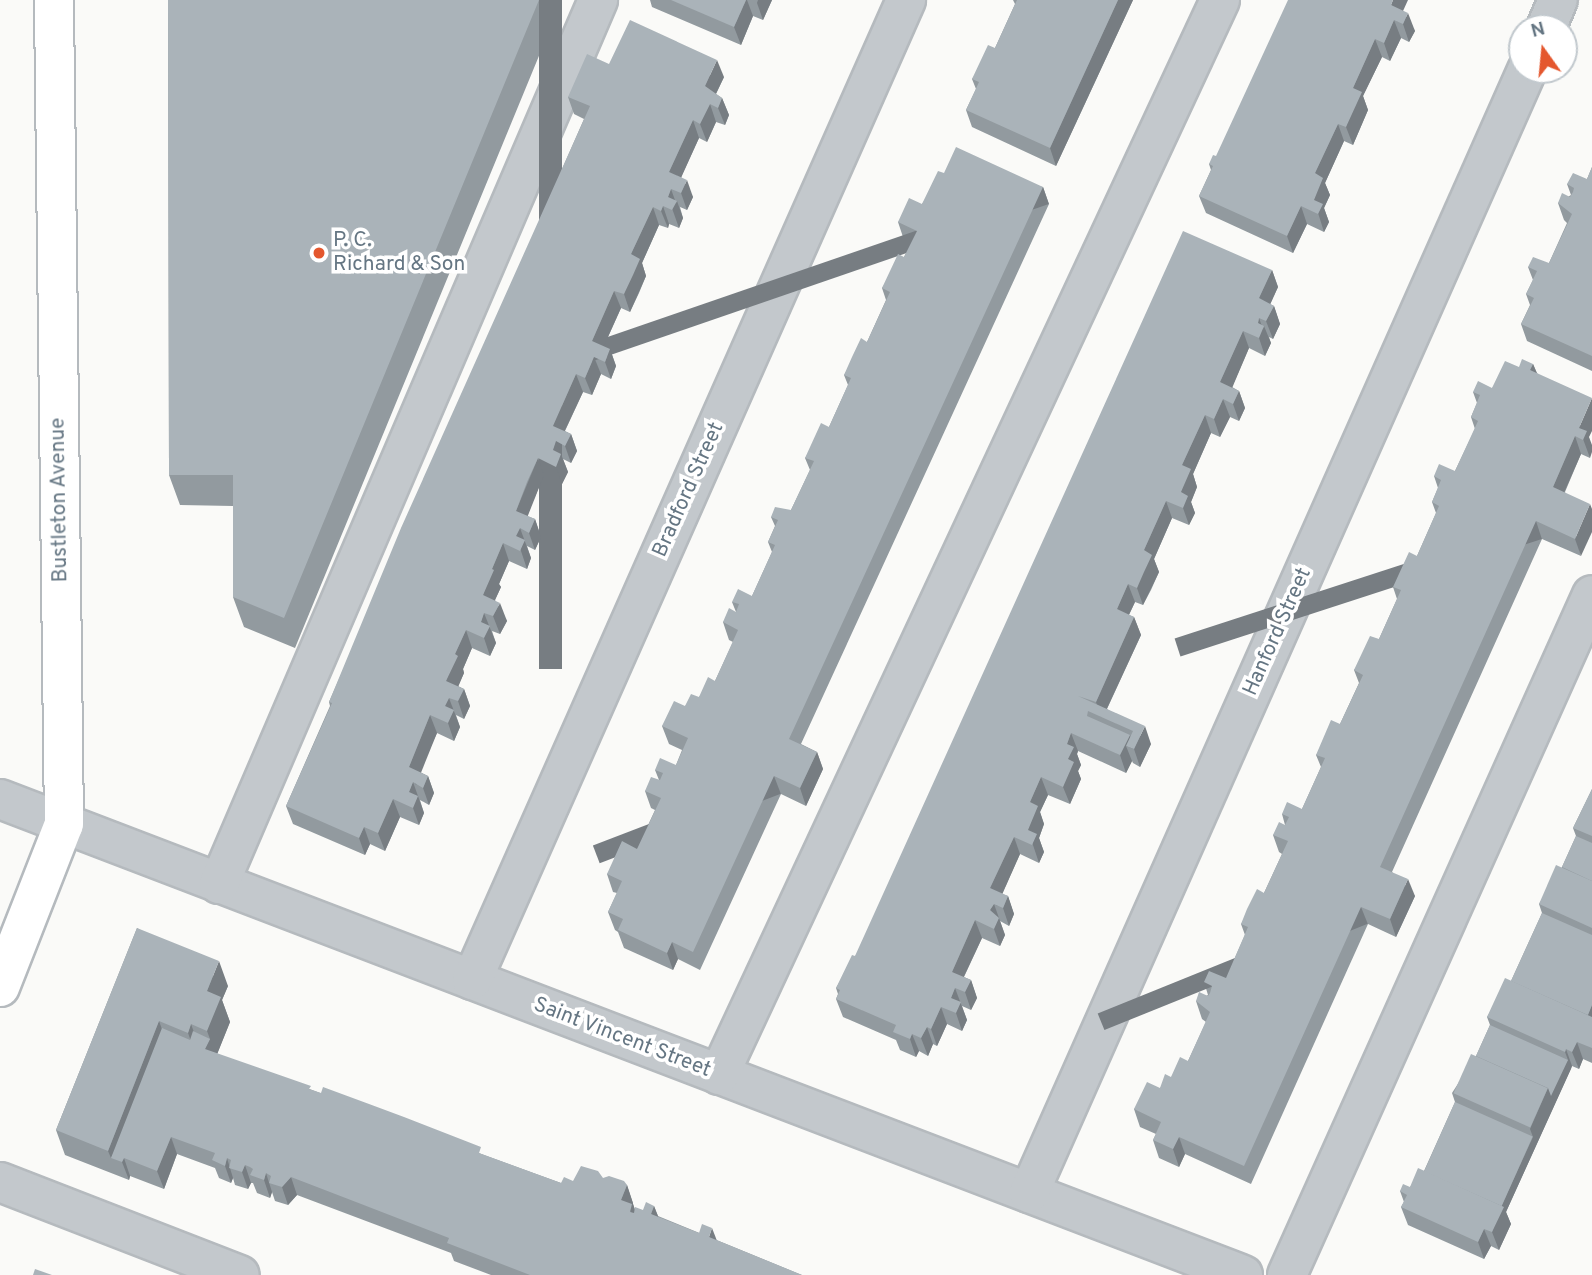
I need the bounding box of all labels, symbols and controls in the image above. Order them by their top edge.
north arrow [1508,14,1578,84]
text: N [1528,17,1548,44]
place label: P. C. Richard & Son [333,228,465,278]
marker: P. C. Richard & Son [311,245,327,261]
street label: Bustleton Avenue [46,417,74,583]
street label: Bradford Street [648,419,730,561]
street label: Hanford Street [1239,564,1317,700]
street label: Saint Vincent Street [529,992,715,1084]

